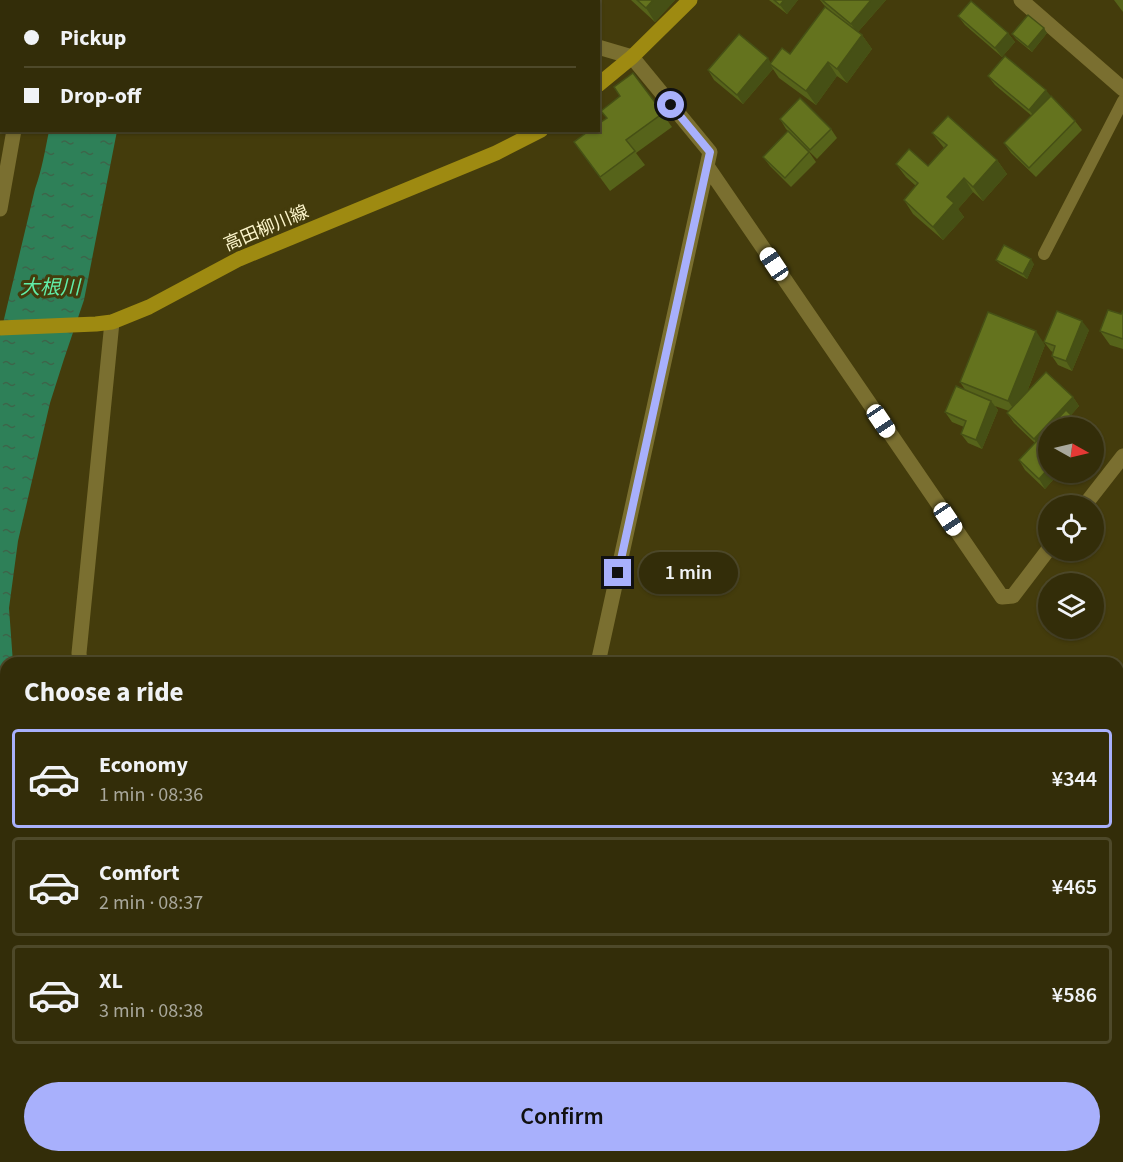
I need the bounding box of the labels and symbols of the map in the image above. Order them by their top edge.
route start [657,91,684,118]
street label: 高田柳川線 [220,199,313,258]
car [756,244,792,284]
water label: 大根川 [20,274,82,302]
car [863,401,899,441]
north arrow [1038,417,1104,483]
car [930,499,966,539]
callout: 1 min [639,552,738,594]
route end [604,559,631,586]

